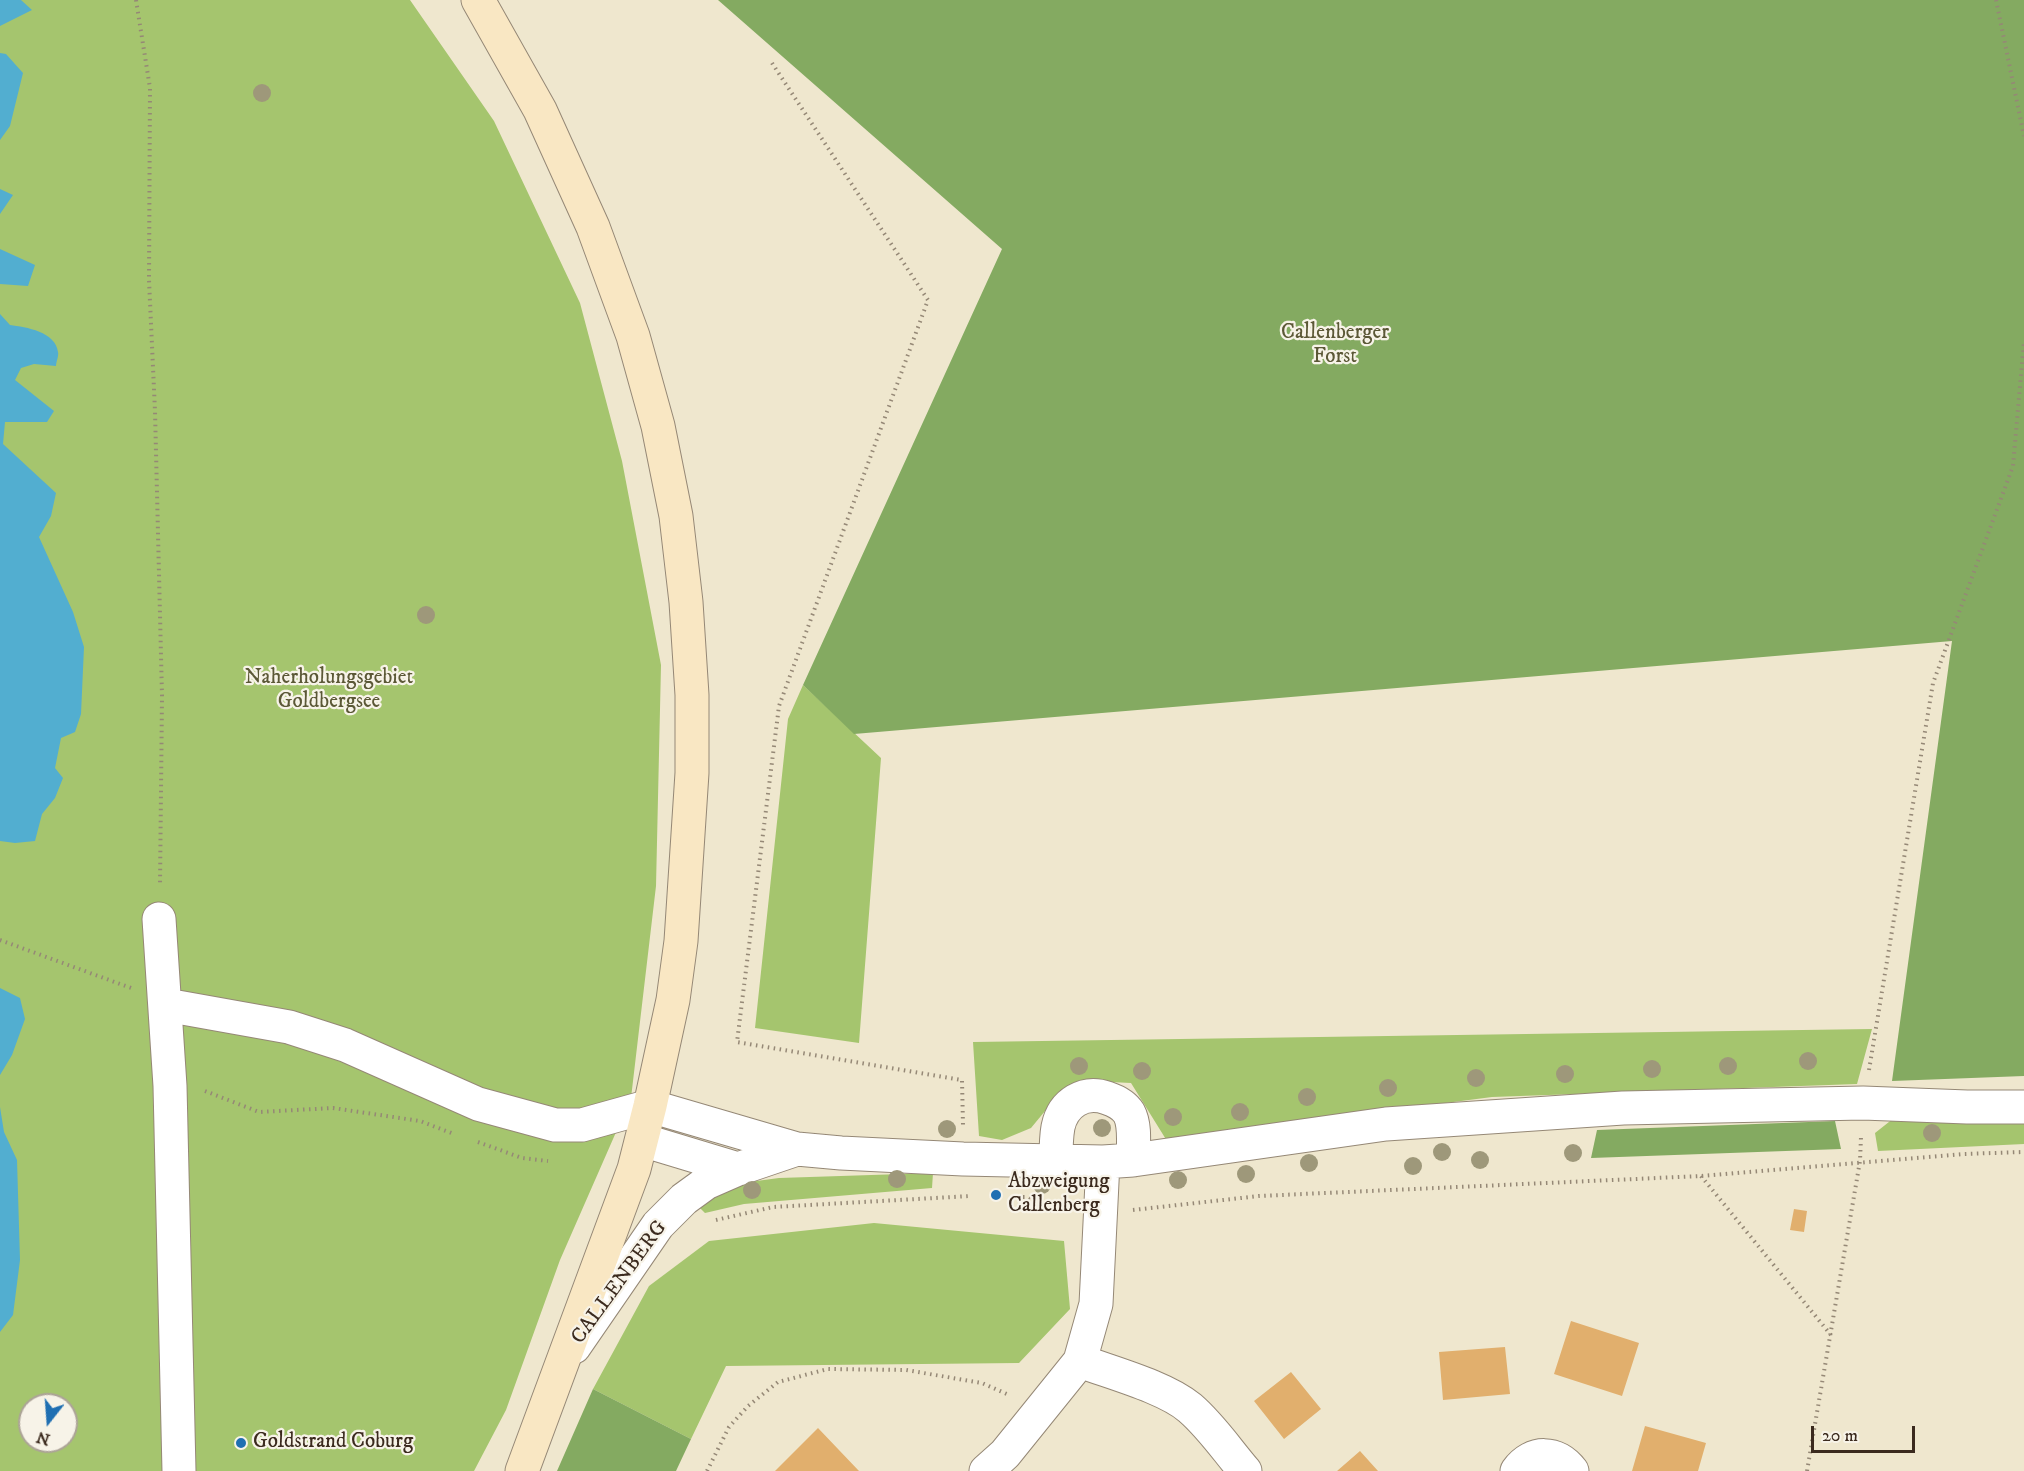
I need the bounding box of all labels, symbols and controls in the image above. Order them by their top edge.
park label: Callenberger Forst [1281,321,1389,371]
park label: Naherholungsgebiet Goldbergsee [245,666,413,716]
place label: Abzweigung Callenberg [1008,1170,1109,1220]
marker: Abzweigung Callenberg [989,1188,1003,1202]
street label: CALLENBERG [567,1216,673,1350]
north arrow [18,1393,78,1453]
scale bar [1814,1414,1918,1452]
text: 20 m [1822,1425,1858,1447]
text: N [34,1427,53,1450]
place label: Goldstrand Coburg [253,1430,413,1456]
marker: Goldstrand Coburg [234,1436,248,1450]

